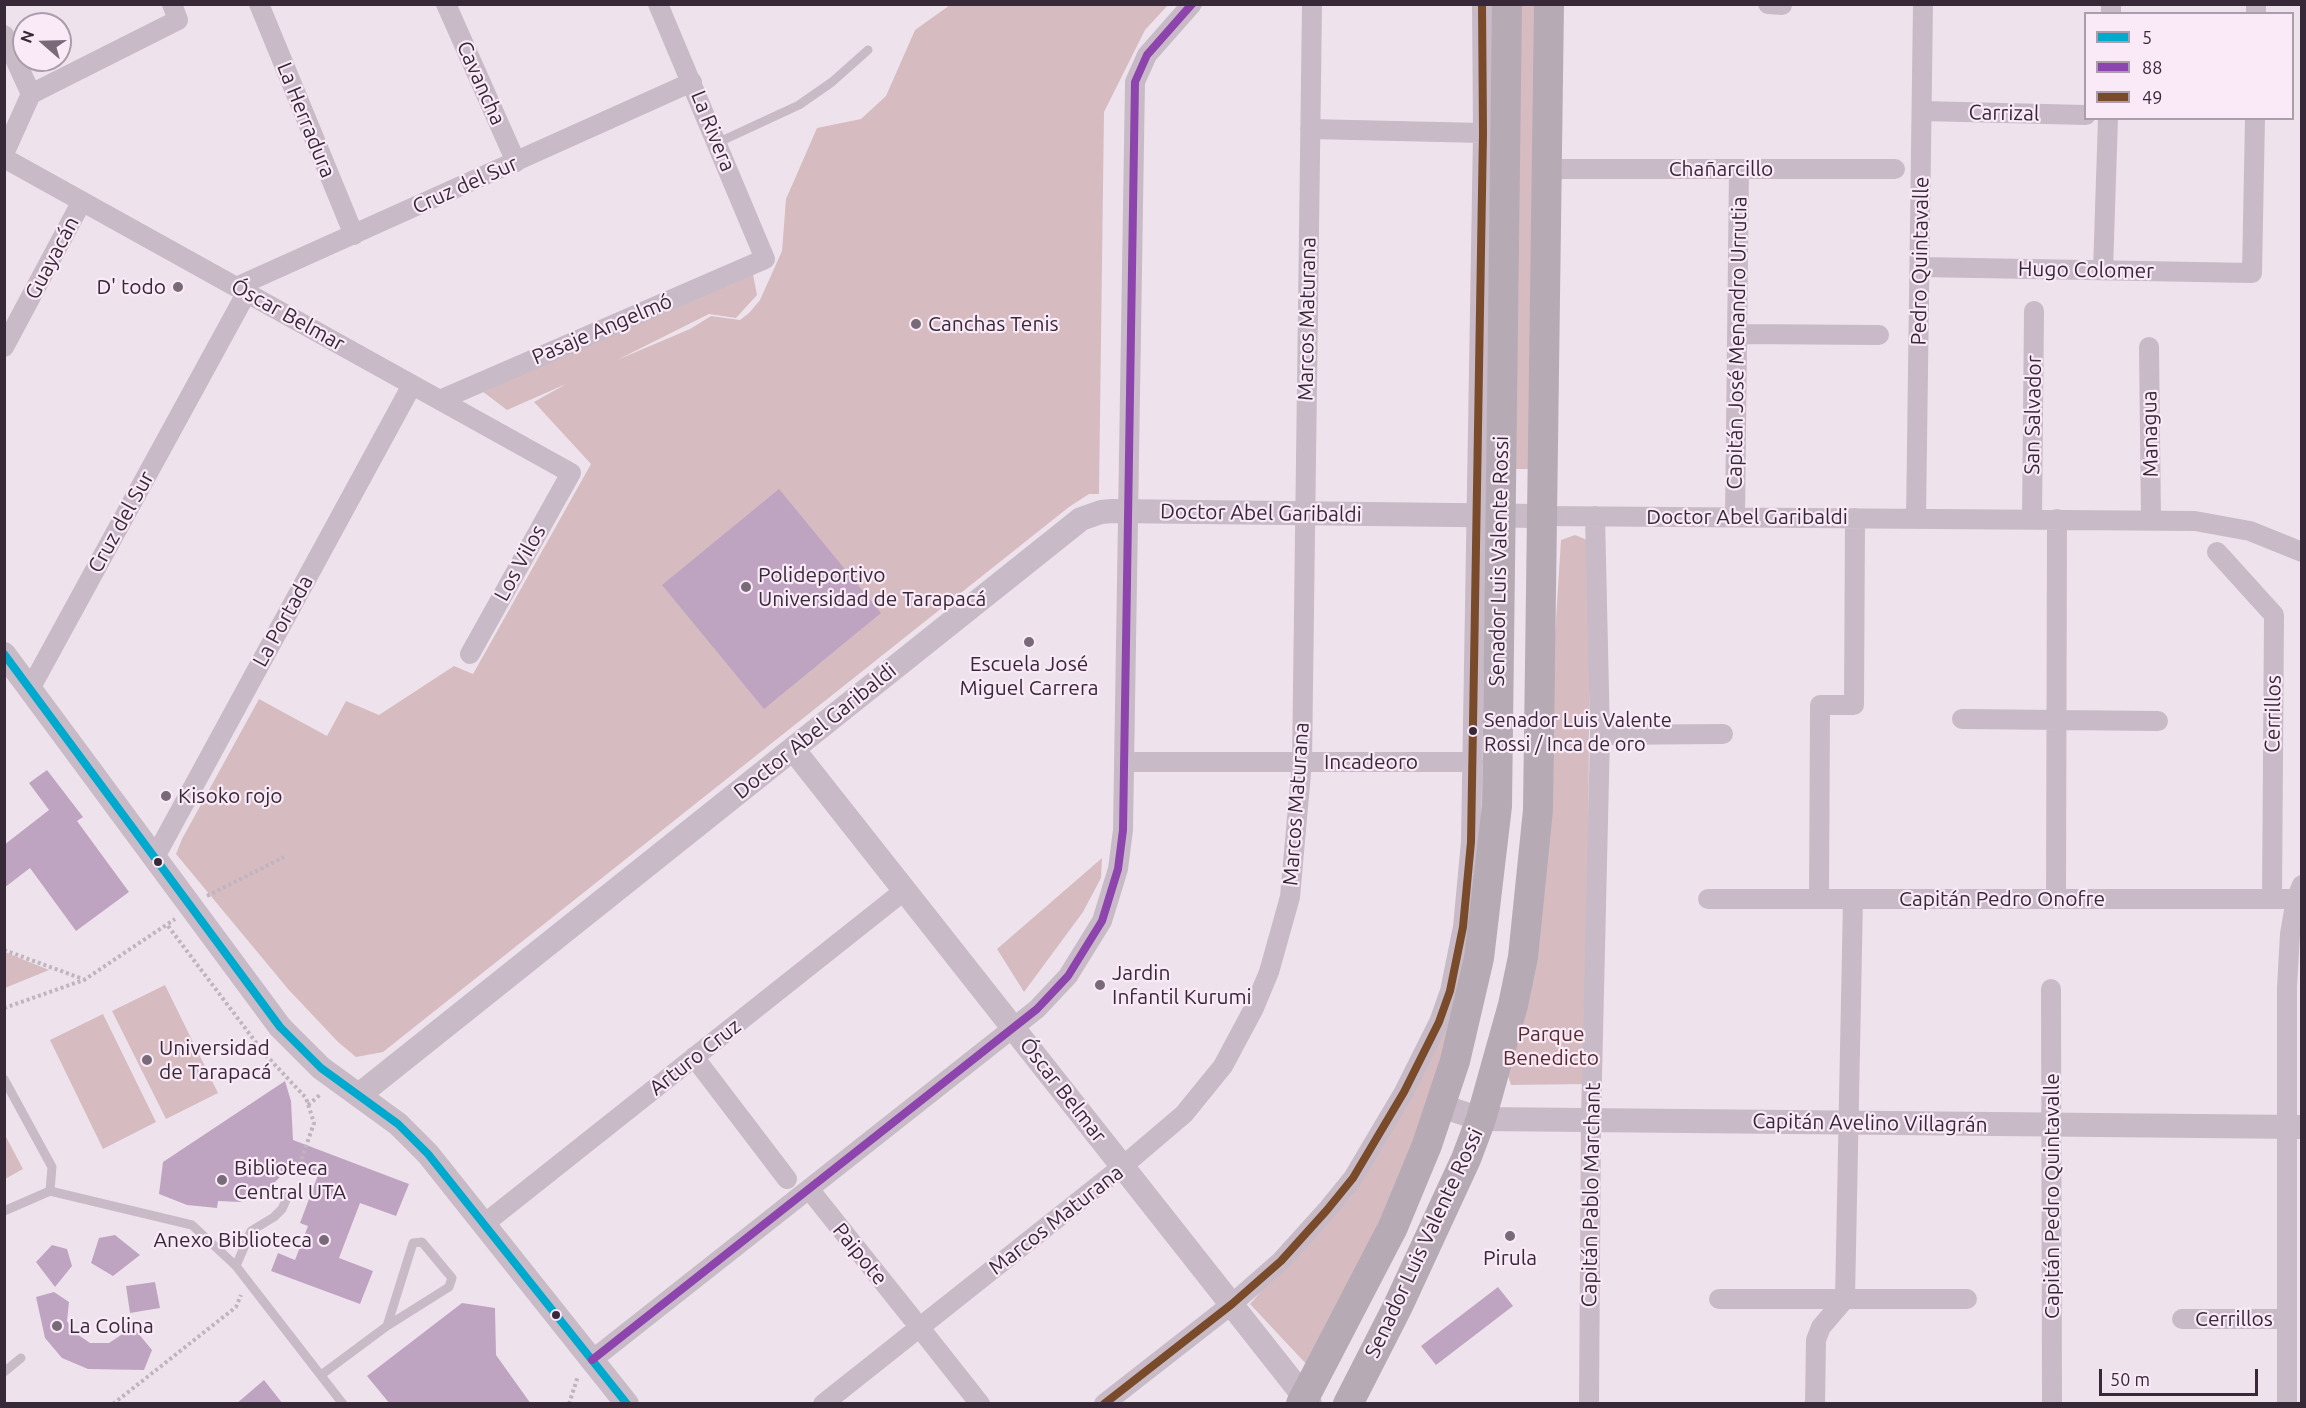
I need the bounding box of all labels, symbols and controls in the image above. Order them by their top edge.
north arrow [12,12,72,72]
legend [2084,12,2294,120]
text: 5 [2142,27,2152,47]
text: N [16,28,37,45]
street label: Cavancha [451,37,511,129]
text: 88 [2142,57,2162,77]
street label: La Herradura [271,59,341,181]
street label: La Rivera [685,87,741,175]
text: 49 [2142,87,2162,107]
street label: Carrizal [1968,100,2040,126]
street label: Cruz del Sur [409,151,521,219]
street label: Chañarcillo [1669,156,1773,182]
street label: Pedro Quintavalle [1906,176,1934,346]
street label: Capitán José Menandro Urrutia [1722,196,1752,490]
street label: Guayacán [20,212,84,304]
street label: Marcos Maturana [1293,237,1321,401]
street label: Hugo Colomer [2018,256,2154,284]
street label: Óscar Belmar [227,273,349,357]
place label: D' todo [97,274,166,300]
marker: D' todo [171,280,185,294]
street label: Pasaje Angelmó [528,288,676,370]
place label: Canchas Tenis [928,311,1059,337]
marker: Canchas Tenis [909,317,923,331]
street label: San Salvador [2019,355,2047,475]
street label: Managua [2137,390,2163,478]
street label: Senador Luis Valente Rossi [1484,436,1514,686]
street label: Cruz del Sur [83,467,159,577]
street label: Doctor Abel Garibaldi [1160,499,1362,527]
street label: Doctor Abel Garibaldi [1646,504,1848,530]
street label: Los Vilos [489,521,551,605]
place label: Polideportivo Universidad de Tarapacá [758,562,986,612]
street label: La Portada [248,571,318,671]
marker: Polideportivo Universidad de Tarapacá [739,580,753,594]
marker: Escuela José Miguel Carrera [1022,635,1036,649]
place label: Escuela José Miguel Carrera [959,651,1099,701]
street label: Doctor Abel Garibaldi [729,658,901,804]
street label: Cerrillos [2260,675,2286,753]
place label: Senador Luis Valente Rossi / Inca de oro [1484,708,1672,755]
street label: Marcos Maturana [1278,721,1314,887]
marker: Senador Luis Valente Rossi / Inca de oro [1467,725,1479,737]
street label: Incadeoro [1324,749,1418,775]
place label: Kisoko rojo [178,783,283,809]
marker: Kisoko rojo [159,789,173,803]
unlabelled marker [152,856,164,868]
street label: Capitán Pedro Onofre [1899,886,2105,912]
place label: Jardin Infantil Kurumi [1112,960,1252,1010]
marker: Jardin Infantil Kurumi [1093,978,1107,992]
street label: Arturo Cruz [644,1013,746,1101]
park label: Parque Benedicto [1503,1021,1599,1071]
street label: Óscar Belmar [1014,1033,1112,1147]
place label: Universidad de Tarapacá [159,1035,272,1085]
marker: Universidad de Tarapacá [140,1053,154,1067]
street label: Capitán Pedro Quintavalle [2039,1073,2065,1319]
street label: Capitán Pablo Marchant [1576,1082,1606,1308]
street label: Capitán Avelino Villagrán [1752,1108,1988,1138]
street label: Senador Luis Valente Rossi [1360,1124,1488,1362]
place label: Biblioteca Central UTA [234,1155,346,1205]
street label: Marcos Maturana [984,1160,1128,1280]
marker: Biblioteca Central UTA [215,1173,229,1187]
street label: Paipote [827,1218,893,1290]
place label: Anexo Biblioteca [153,1227,312,1253]
marker: Pirula [1503,1229,1517,1243]
marker: Anexo Biblioteca [317,1233,331,1247]
place label: Pirula [1483,1245,1537,1271]
street label: Cerrillos [2195,1306,2273,1332]
unlabelled marker [550,1309,562,1321]
place label: La Colina [69,1313,154,1339]
marker: La Colina [50,1319,64,1333]
scale bar [2102,1357,2261,1395]
text: 50 m [2110,1369,2150,1389]

